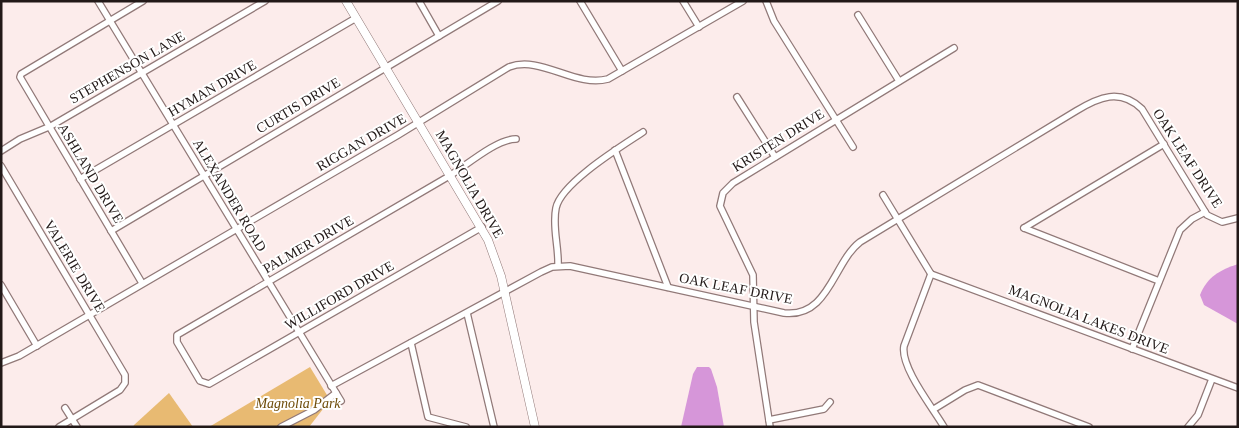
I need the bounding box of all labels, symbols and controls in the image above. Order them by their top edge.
street label: STEPHENSON LANE [67,28,187,106]
street label: HYMAN DRIVE [166,57,259,120]
street label: CURTIS DRIVE [254,74,343,136]
street label: KRISTEN DRIVE [730,106,827,175]
street label: OAK LEAF DRIVE [1150,106,1225,211]
street label: RIGGAN DRIVE [314,111,409,174]
street label: ASHLAND DRIVE [55,121,126,226]
street label: MAGNOLIA DRIVE [433,128,506,241]
street label: ALEXANDER ROAD [190,136,269,254]
street label: PALMER DRIVE [260,212,356,276]
street label: VALERIE DRIVE [41,218,108,315]
street label: WILLIFORD DRIVE [282,258,396,333]
street label: OAK LEAF DRIVE [678,270,794,307]
street label: MAGNOLIA LAKES DRIVE [1007,282,1171,357]
park label: Magnolia Park [254,396,341,411]

